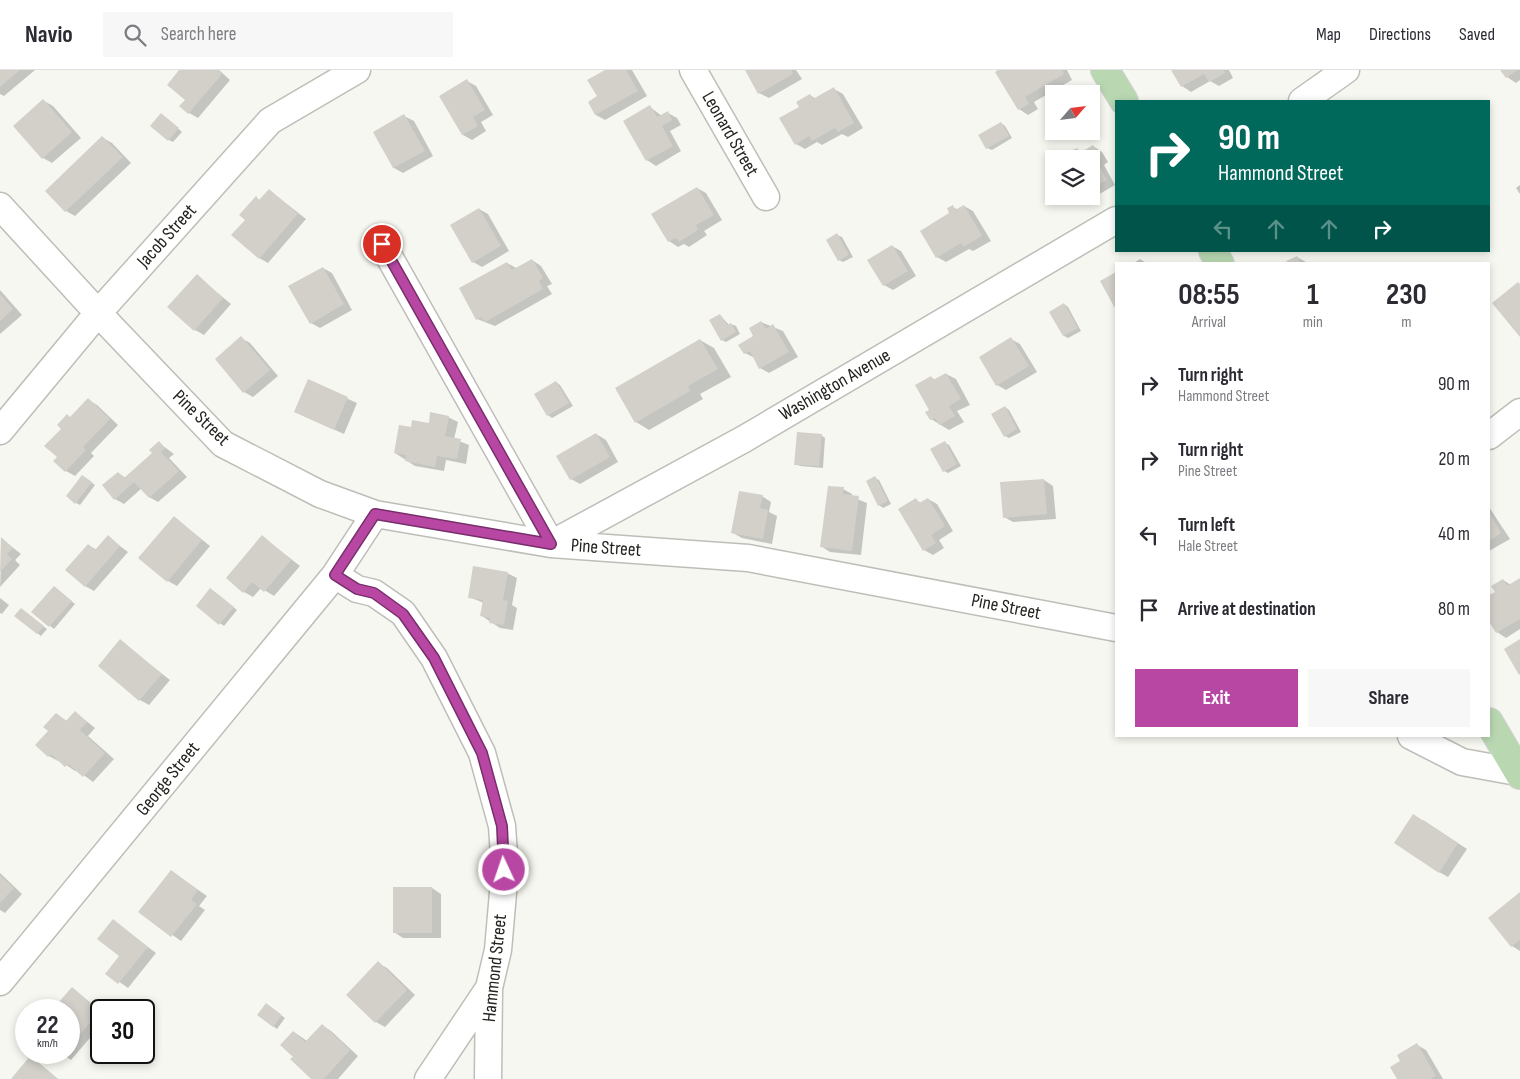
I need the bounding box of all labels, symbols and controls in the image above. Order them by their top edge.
search box [103,12,453,57]
text: Navio [25,20,73,49]
icon: search [121,21,149,49]
text: Search here [161,23,236,46]
text: Map [1316,24,1341,45]
text: Directions [1369,24,1431,45]
text: Saved [1459,24,1495,45]
north arrow [1045,85,1100,140]
map controls [1045,85,1100,205]
street label: Leonard Street [697,88,764,181]
text: 90 m [1218,117,1280,160]
icon: right [1135,120,1200,185]
button: layers [1045,150,1100,205]
text: Hammond Street [1218,160,1344,187]
street label: Jacob Street [132,199,202,273]
icon: left [1209,215,1237,243]
icon: ahead [1262,215,1290,243]
icon: ahead [1315,215,1343,243]
icon: right [1368,215,1396,243]
pin [361,223,403,265]
icon: arrive [368,230,396,258]
text: 08:55 [1178,277,1240,313]
text: 1 [1307,277,1319,313]
text: 230 [1386,277,1427,313]
text: Arrival [1192,313,1226,332]
text: min [1303,313,1323,332]
text: m [1401,313,1412,332]
street label: Washington Avenue [775,344,895,426]
text: Turn right [1178,364,1243,387]
icon: right [1135,371,1163,399]
text: 90 m [1438,373,1470,396]
street label: Pine Street [168,385,234,451]
text: Hammond Street [1178,387,1269,406]
text: Turn right [1178,439,1243,462]
icon: right [1135,446,1163,474]
text: 20 m [1438,448,1470,471]
text: Pine Street [1178,462,1237,481]
text: Turn left [1178,514,1235,537]
icon: left [1135,521,1163,549]
text: 40 m [1438,523,1470,546]
street label: Pine Street [570,534,642,562]
text: Hale Street [1178,537,1238,556]
street label: Pine Street [969,589,1043,625]
icon: arrive [1135,596,1163,624]
text: Arrive at destination [1178,598,1316,621]
text: 80 m [1438,598,1470,621]
button: Exit [1135,669,1298,727]
button: Share [1308,669,1470,727]
street label: George Street [131,737,205,821]
position arrow [477,843,529,895]
street label: Hammond Street [478,913,512,1023]
speed limit sign: 30 [90,999,155,1064]
text: 22 [37,1010,58,1041]
text: km/h [37,1036,58,1051]

